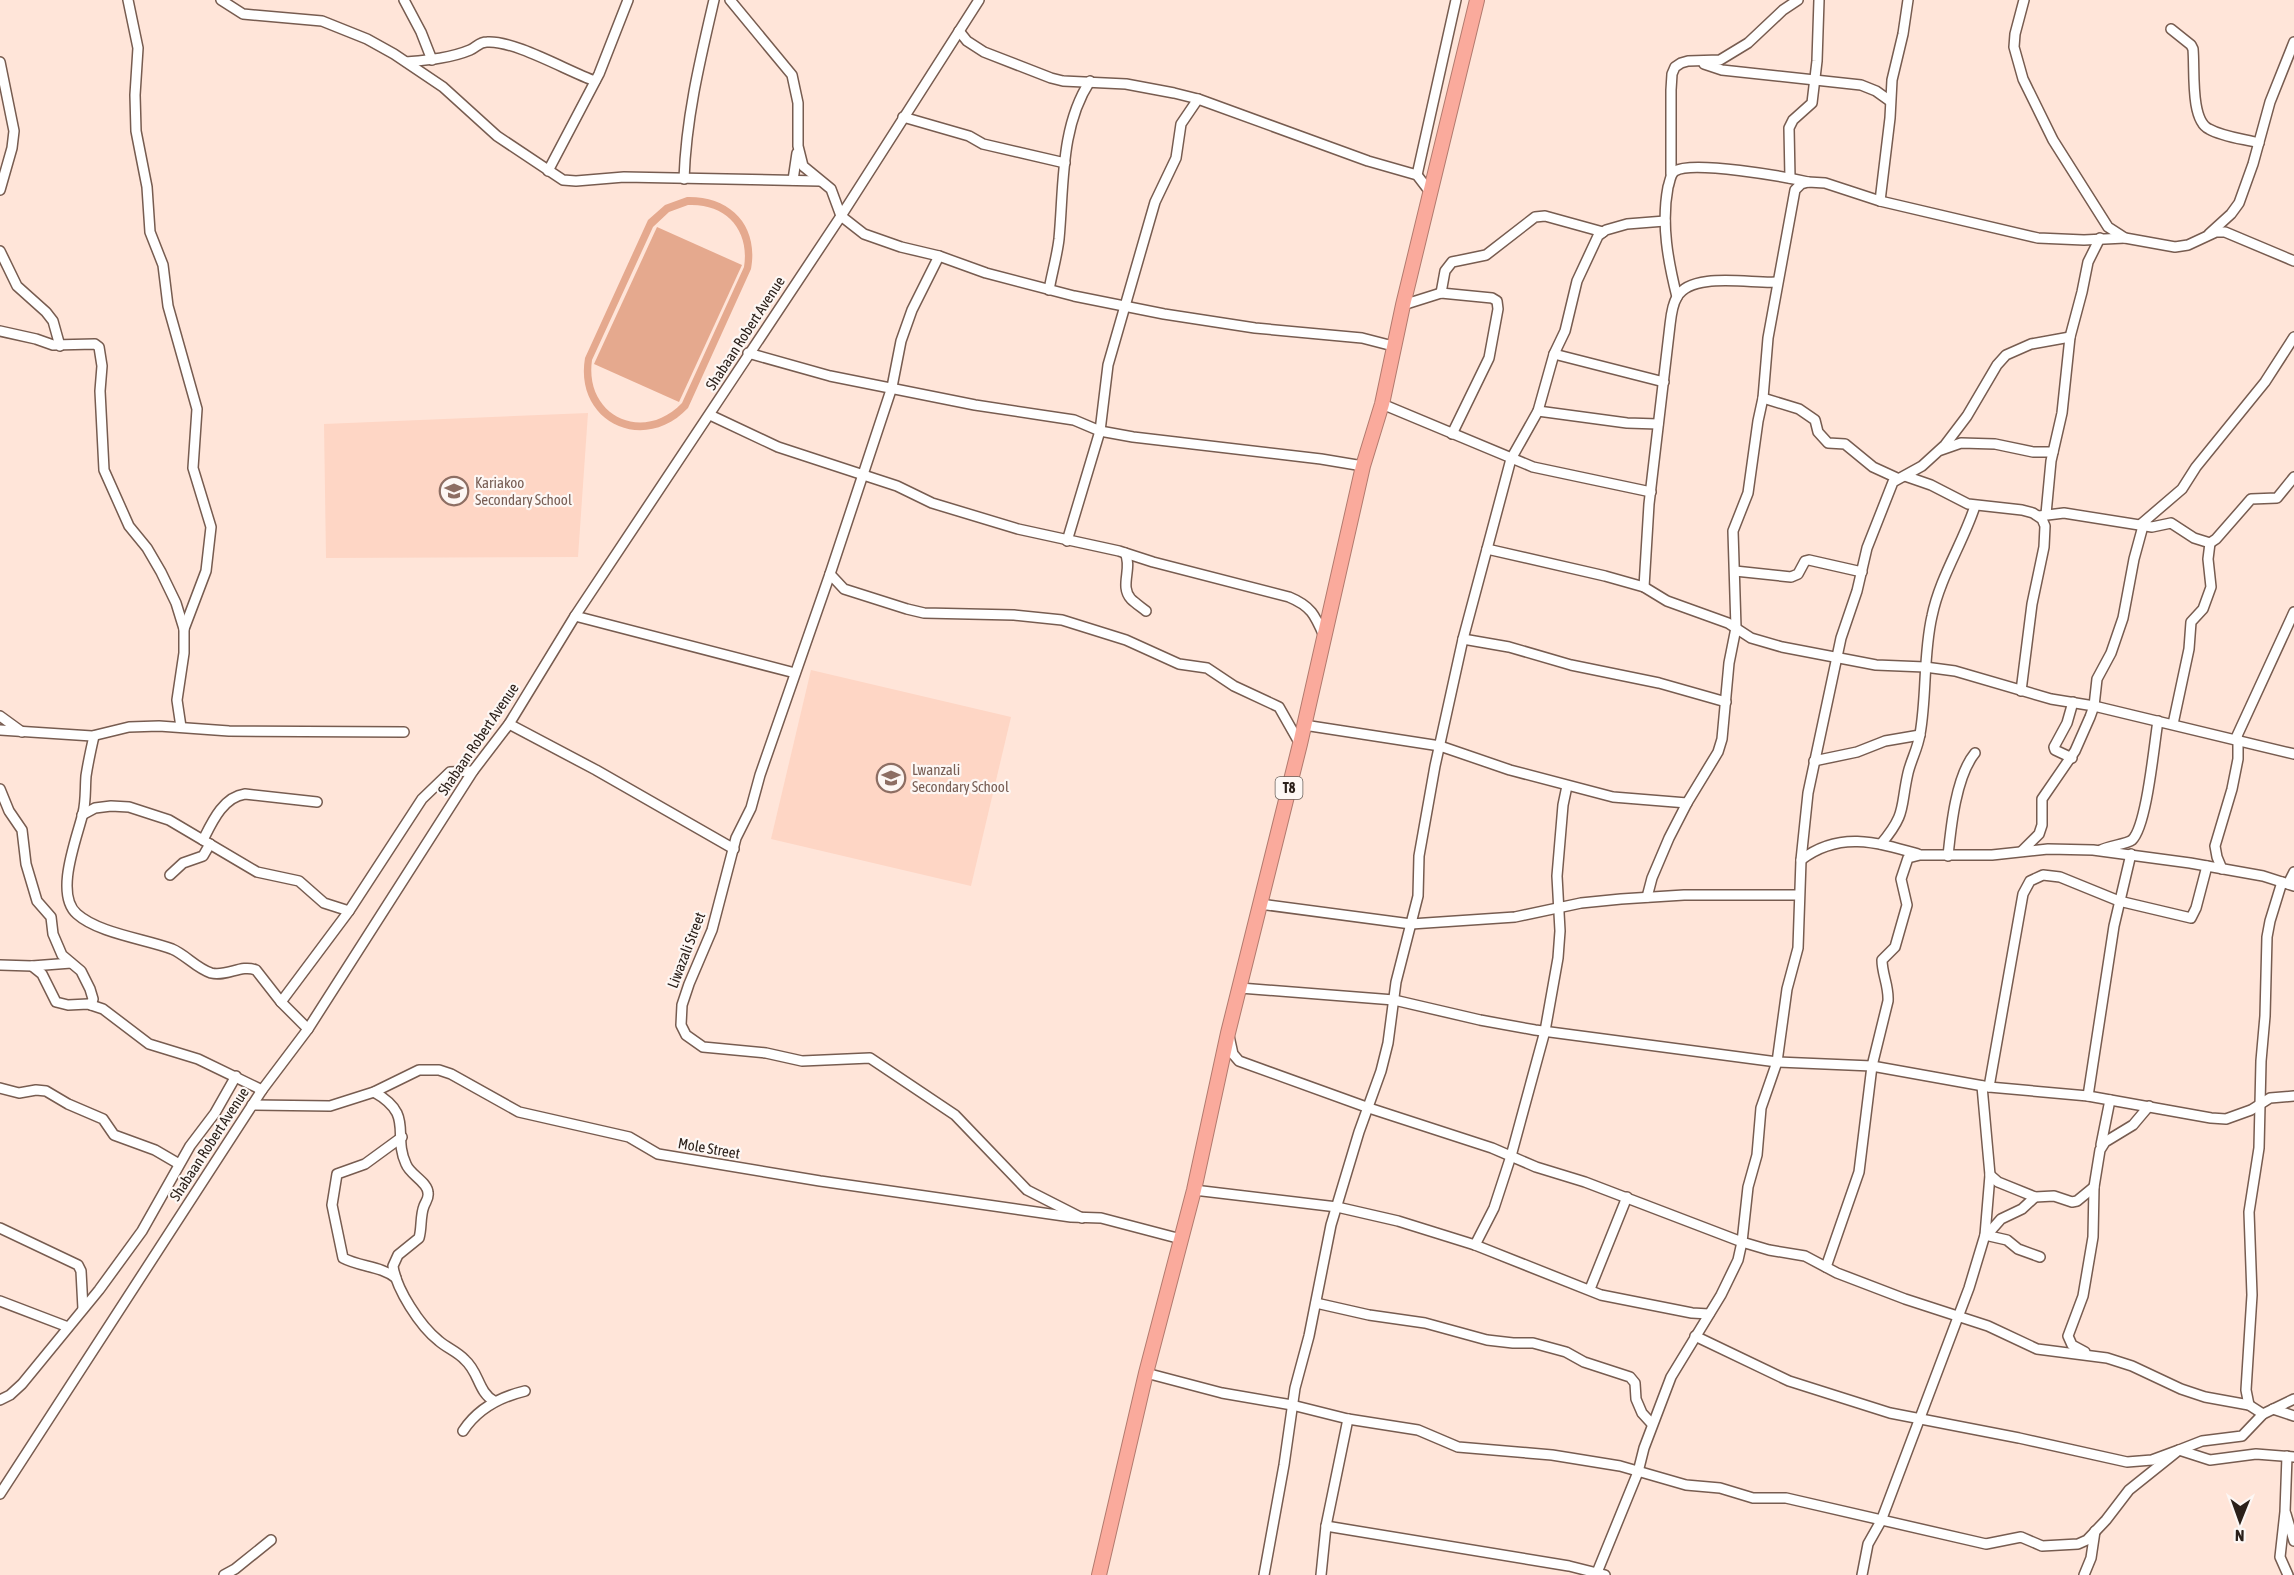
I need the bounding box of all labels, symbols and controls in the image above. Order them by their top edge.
street label: Shabaan Robert Avenue [702,273,788,393]
place label: Kariakoo Secondary School [475,474,572,508]
school or university icon: Kariakoo Secondary School [438,475,470,507]
street label: Shabaan Robert Avenue [434,680,522,798]
place label: Lwanzali Secondary School [912,761,1009,795]
school or university icon: Lwanzali Secondary School [875,762,907,794]
road number: T8 [1276,777,1302,799]
street label: Liwazali Street [664,910,708,990]
street label: Shabaan Robert Avenue [166,1084,252,1204]
street label: Mole Street [677,1134,741,1162]
north arrow [2210,1491,2270,1551]
text: N [2235,1527,2245,1545]

